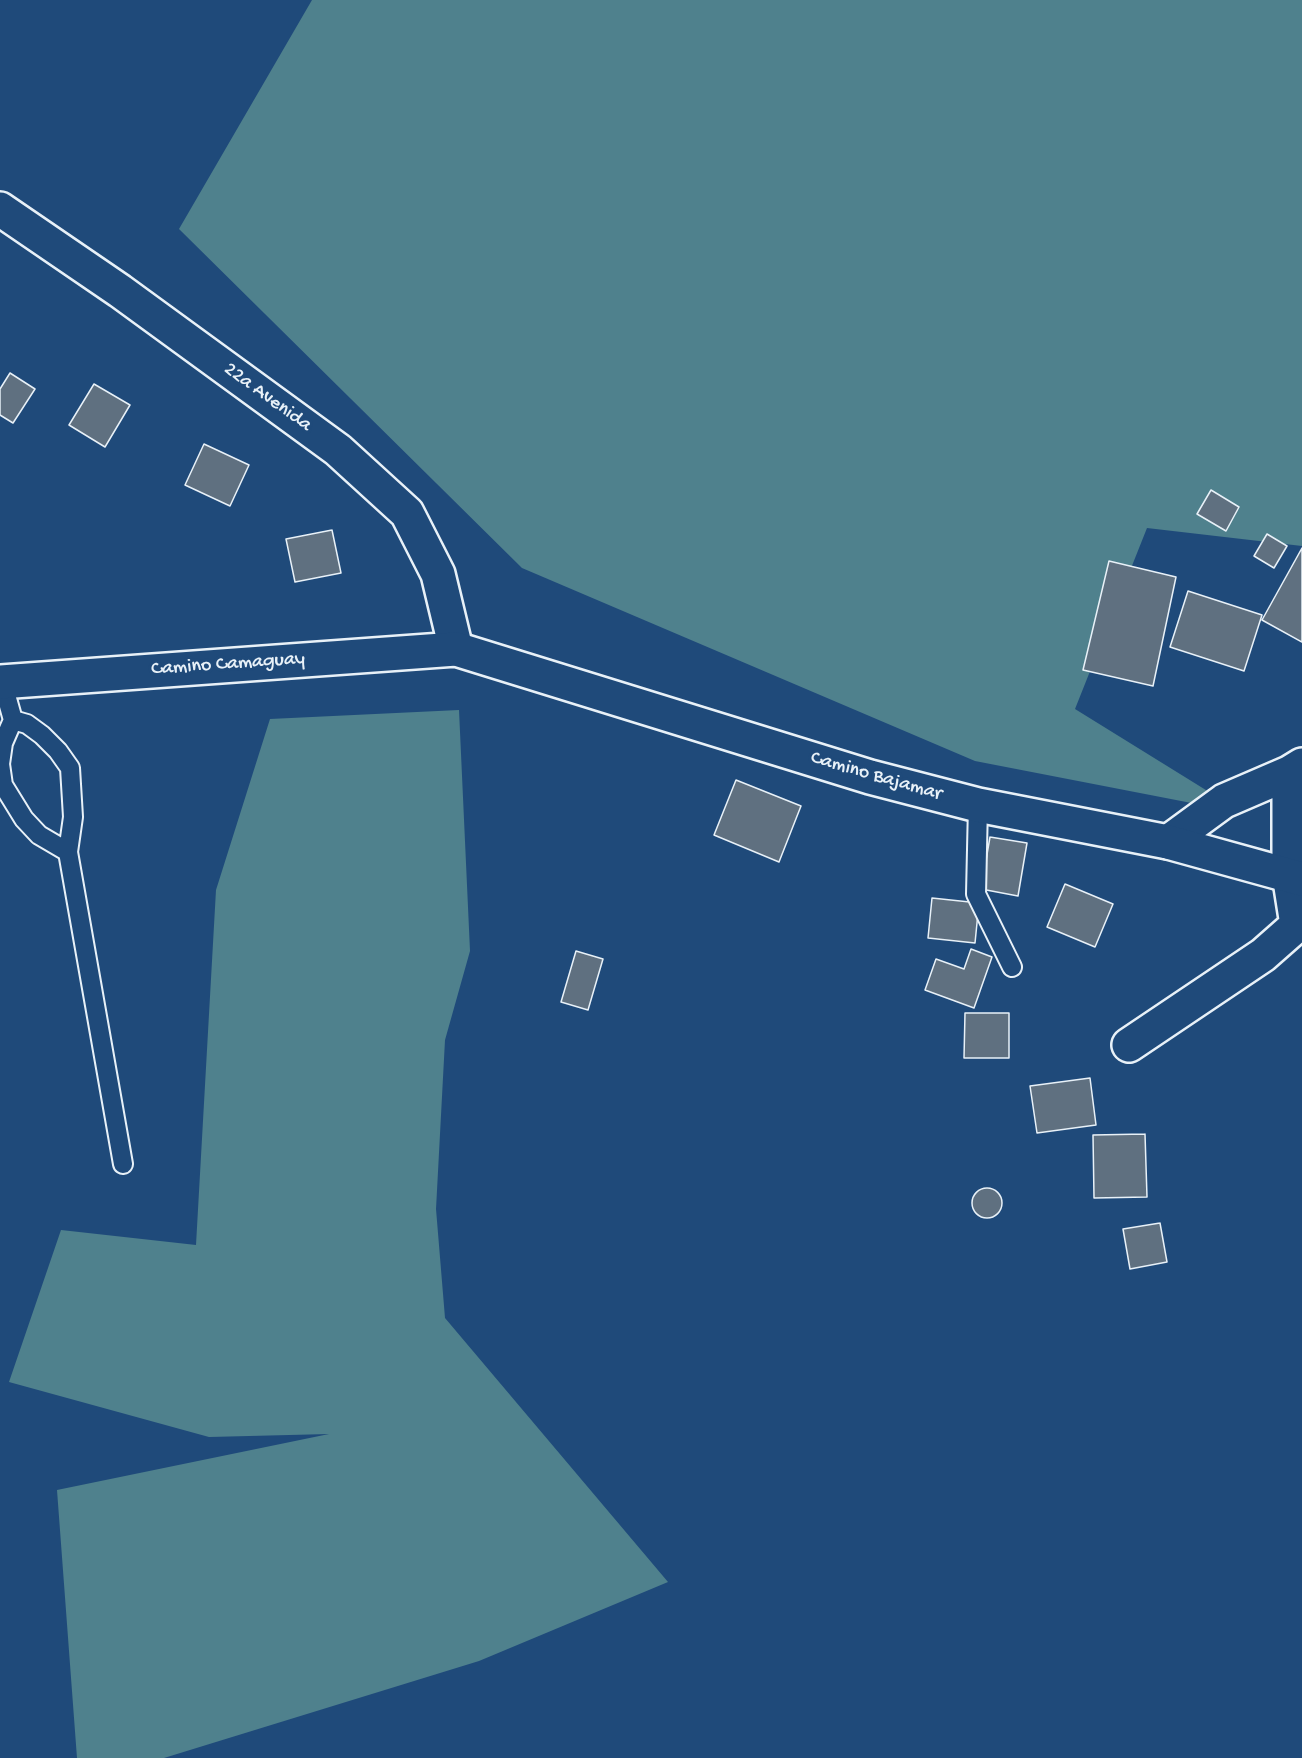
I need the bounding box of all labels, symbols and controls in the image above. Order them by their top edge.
street label: 22a Avenida [218,358,316,438]
street label: Camino Camaguay [150,648,306,682]
street label: Camino Bajamar [807,747,945,807]

